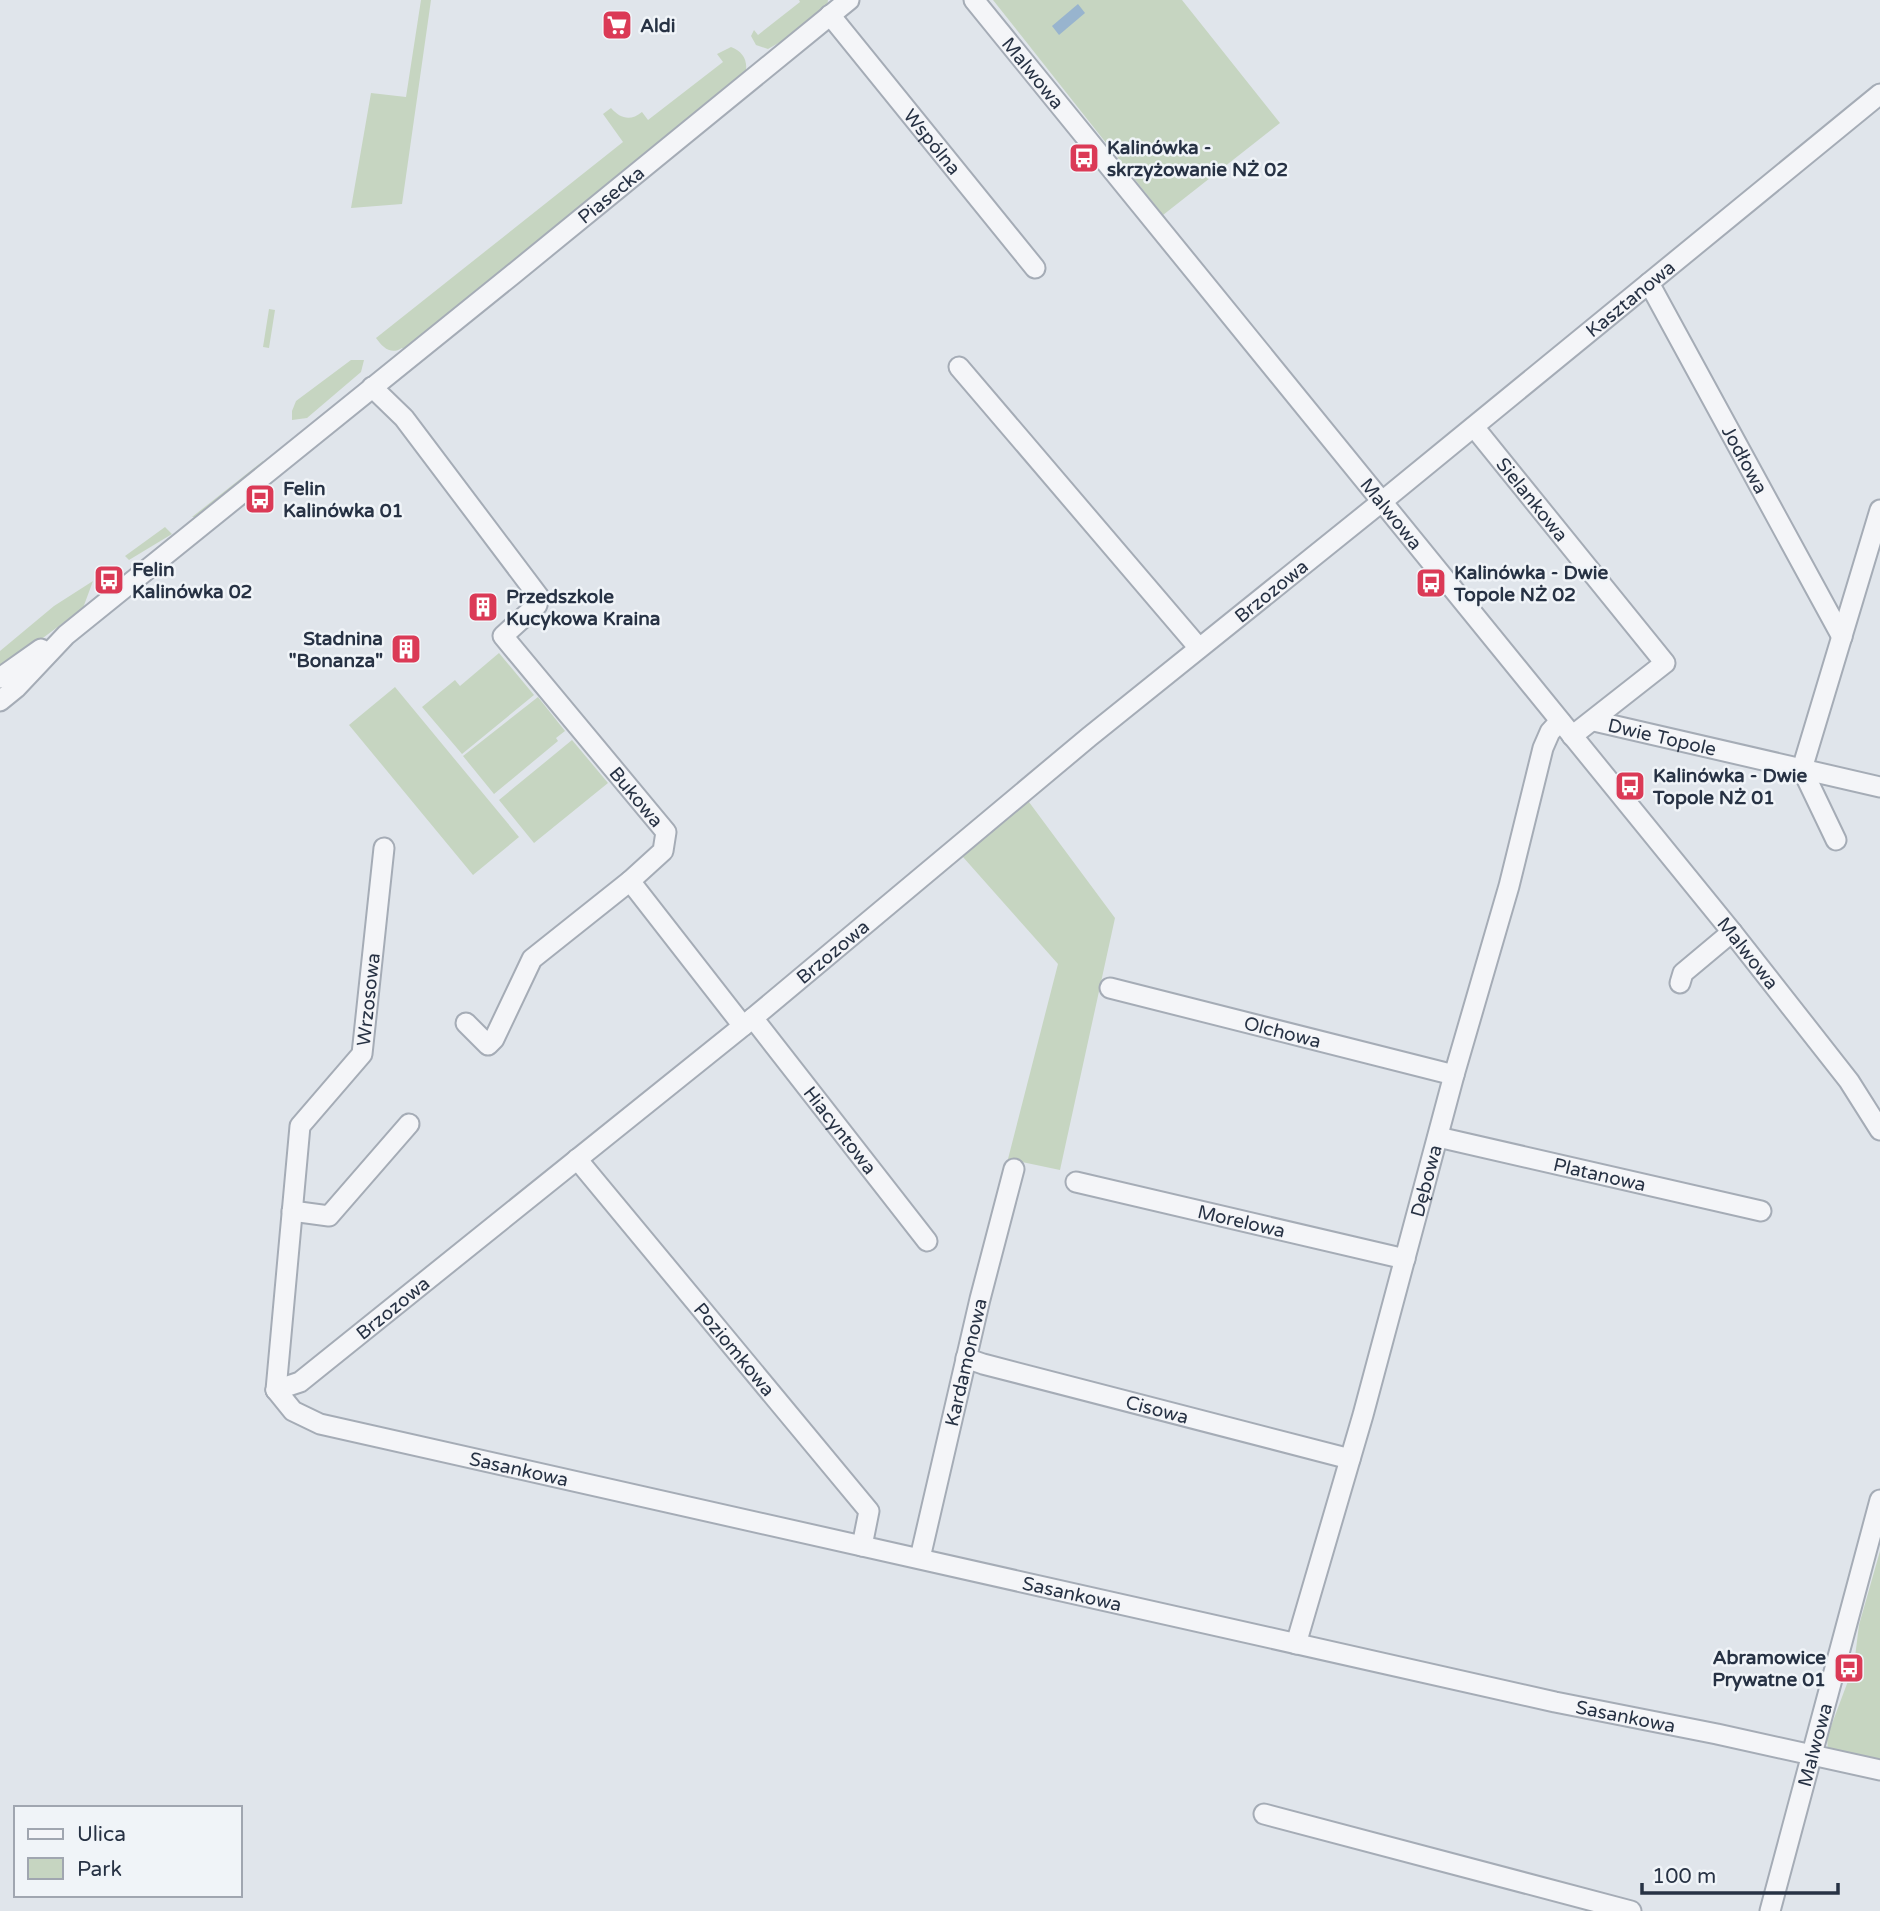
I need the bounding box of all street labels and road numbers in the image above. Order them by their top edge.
street label: Malwowa [997,33,1068,114]
street label: Wspólna [899,105,965,180]
street label: Piasecka [574,162,649,229]
street label: Kasztanowa [1582,256,1680,342]
street label: Jodłowa [1717,422,1772,498]
street label: Sielankowa [1491,454,1572,546]
street label: Malwowa [1355,474,1427,554]
street label: Brzozowa [1231,555,1313,628]
street label: Dwie Topole [1606,715,1718,761]
street label: Bukowa [604,763,667,832]
street label: Malwowa [1712,913,1783,994]
street label: Brzozowa [792,916,874,989]
street label: Wrzosowa [353,952,385,1047]
street label: Olchowa [1241,1012,1323,1053]
street label: Hiacyntowa [798,1082,881,1179]
street label: Dębowa [1406,1143,1447,1220]
street label: Platanowa [1551,1154,1648,1196]
street label: Morelowa [1195,1201,1287,1243]
street label: Brzozowa [352,1272,434,1345]
street label: Kardamonowa [941,1296,992,1429]
street label: Poziomkowa [689,1299,779,1401]
street label: Cisowa [1123,1391,1191,1429]
street label: Sasankowa [467,1448,571,1492]
street label: Sasankowa [1020,1572,1124,1616]
street label: Sasankowa [1574,1696,1677,1738]
street label: Malwowa [1794,1701,1837,1789]

